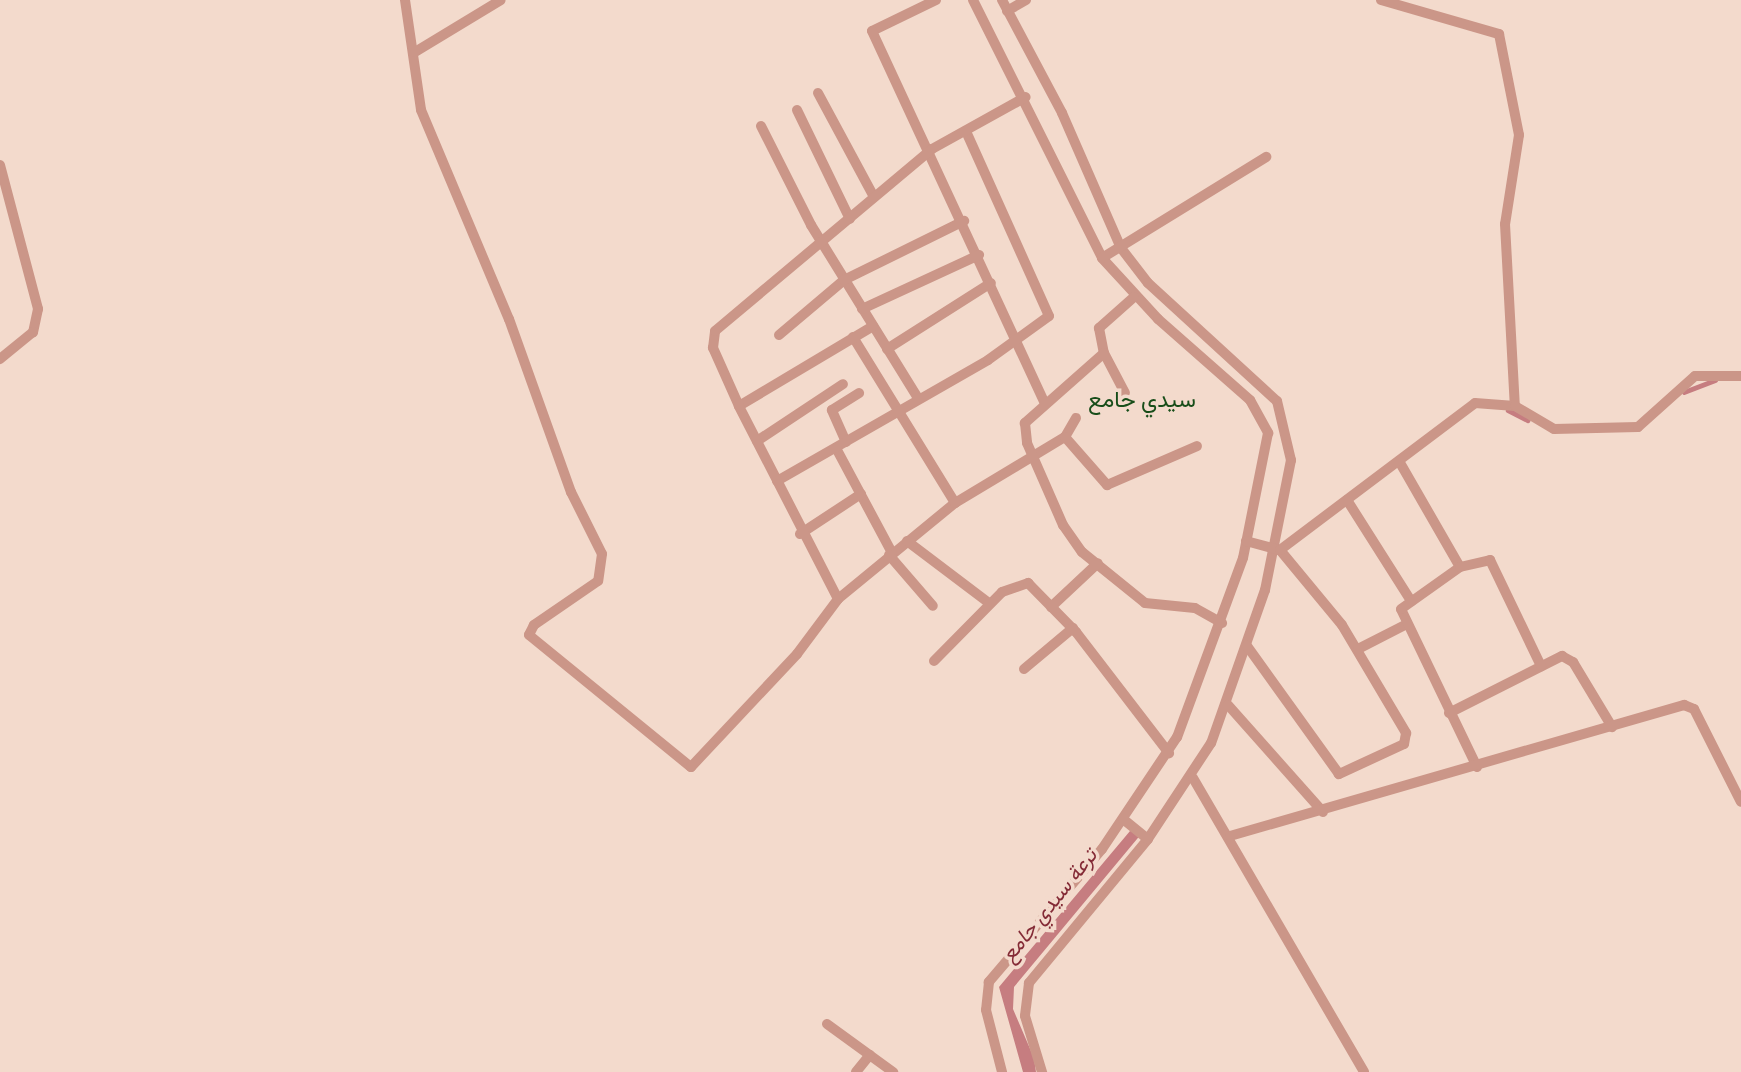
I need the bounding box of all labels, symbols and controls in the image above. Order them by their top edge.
district label: سيدي جامع [1088,385,1196,413]
water label: ترعة سيدي جامع [996,843,1102,967]

